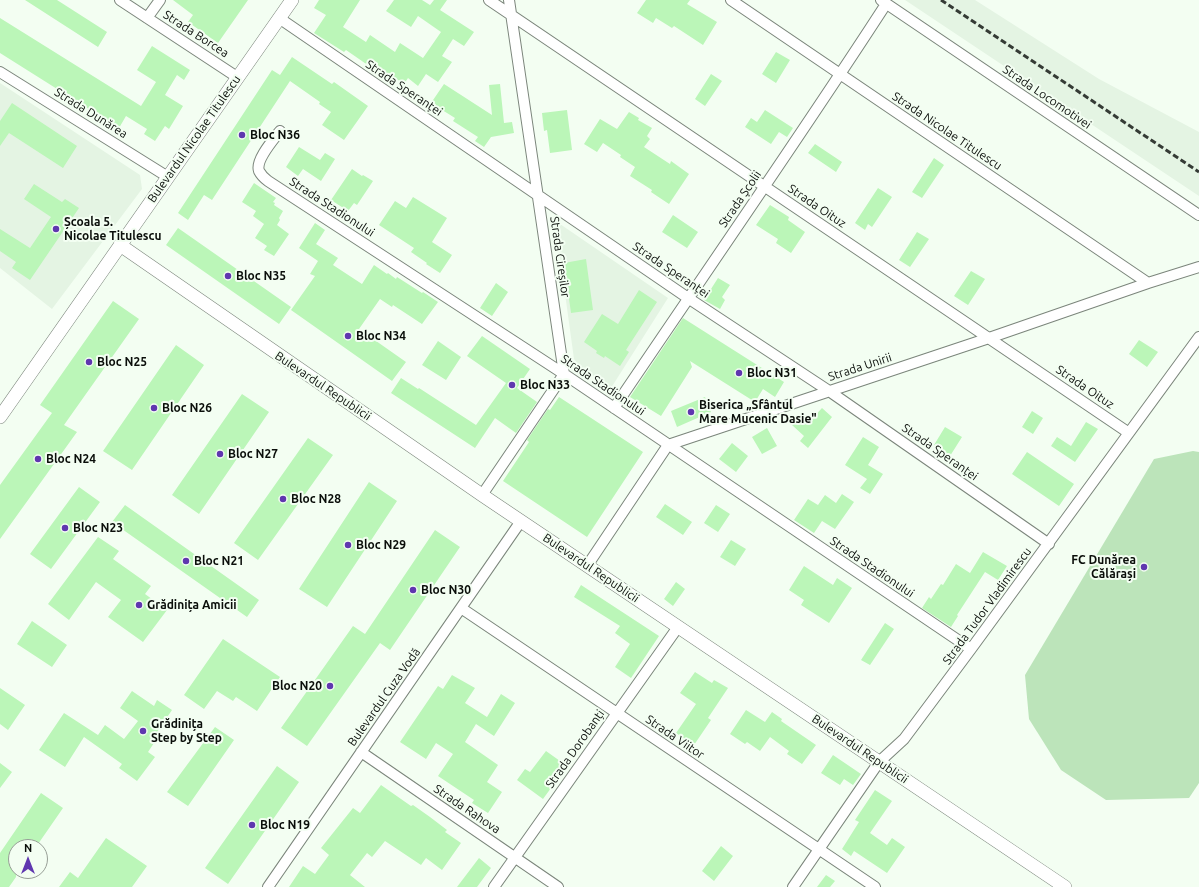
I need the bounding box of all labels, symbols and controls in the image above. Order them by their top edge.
street label: Strada Borcea [161,7,231,61]
street label: Strada Speranței [363,57,445,119]
street label: Strada Locomotivei [1000,62,1094,132]
street label: Bulevardul Nicolae Titulescu [144,73,244,205]
street label: Strada Dunărea [52,85,130,141]
street label: Strada Nicolae Titulescu [889,89,1005,173]
place label: Bloc N36 [250,128,300,142]
marker: Bloc N36 [237,130,247,140]
street label: Strada Școlii [716,168,764,230]
street label: Strada Stadionului [287,174,377,240]
street label: Strada Oituz [785,181,849,231]
place label: Școala 5. Nicolae Titulescu [64,215,161,243]
street label: Strada Cireșilor [547,215,573,299]
marker: Școala 5. Nicolae Titulescu [51,224,61,234]
street label: Strada Speranței [630,239,712,301]
place label: Bloc N35 [236,269,286,283]
marker: Bloc N35 [223,271,233,281]
place label: Bloc N34 [356,329,406,343]
marker: Bloc N34 [343,331,353,341]
street label: Bulevardul Republicii [272,348,374,424]
street label: Strada Unirii [826,350,894,384]
street label: Strada Stadionului [558,352,648,418]
place label: Bloc N25 [97,355,147,369]
marker: Bloc N25 [84,357,94,367]
street label: Strada Oituz [1053,362,1117,412]
place label: Bloc N31 [747,366,797,380]
marker: Bloc N31 [734,368,744,378]
place label: Bloc N33 [520,378,570,392]
marker: Bloc N33 [507,380,517,390]
place label: Biserica „Sfântul Mare Mucenic Dasie" [699,398,817,426]
place label: Bloc N26 [162,401,212,415]
marker: Bloc N26 [149,403,159,413]
marker: Biserica „Sfântul Mare Mucenic Dasie" [686,407,696,417]
street label: Strada Speranței [899,420,981,484]
place label: Bloc N27 [228,447,278,461]
marker: Bloc N27 [215,449,225,459]
place label: Bloc N24 [46,452,96,466]
marker: Bloc N24 [33,454,43,464]
place label: Bloc N28 [291,492,341,506]
marker: Bloc N28 [278,494,288,504]
place label: Bloc N23 [73,521,123,535]
marker: Bloc N23 [60,523,70,533]
street label: Bulevardul Republicii [540,530,642,606]
street label: Strada Stadionului [827,534,917,600]
place label: Bloc N29 [356,538,406,552]
marker: Bloc N29 [343,540,353,550]
street label: Strada Tudor Vladimirescu [940,545,1034,667]
place label: FC Dunărea Călărași [1071,553,1136,581]
place label: Bloc N21 [194,554,244,568]
marker: Bloc N21 [181,556,191,566]
marker: FC Dunărea Călărași [1139,562,1149,572]
place label: Bloc N30 [421,583,471,597]
marker: Bloc N30 [408,585,418,595]
place label: Grădinița Amicii [147,598,237,612]
marker: Grădinița Amicii [134,600,144,610]
street label: Bulevardul Cuza Vodă [345,645,423,749]
place label: Bloc N20 [272,679,322,693]
marker: Bloc N20 [325,681,335,691]
street label: Strada Dorobanți [543,707,607,791]
street label: Bulevardul Republicii [809,711,911,787]
street label: Strada Viitor [643,712,707,762]
place label: Grădinița Step by Step [151,717,222,745]
marker: Grădinița Step by Step [138,726,148,736]
street label: Strada Rahova [431,781,503,837]
place label: Bloc N19 [260,818,310,832]
marker: Bloc N19 [247,820,257,830]
north arrow [8,839,48,879]
text: N [24,842,32,854]

